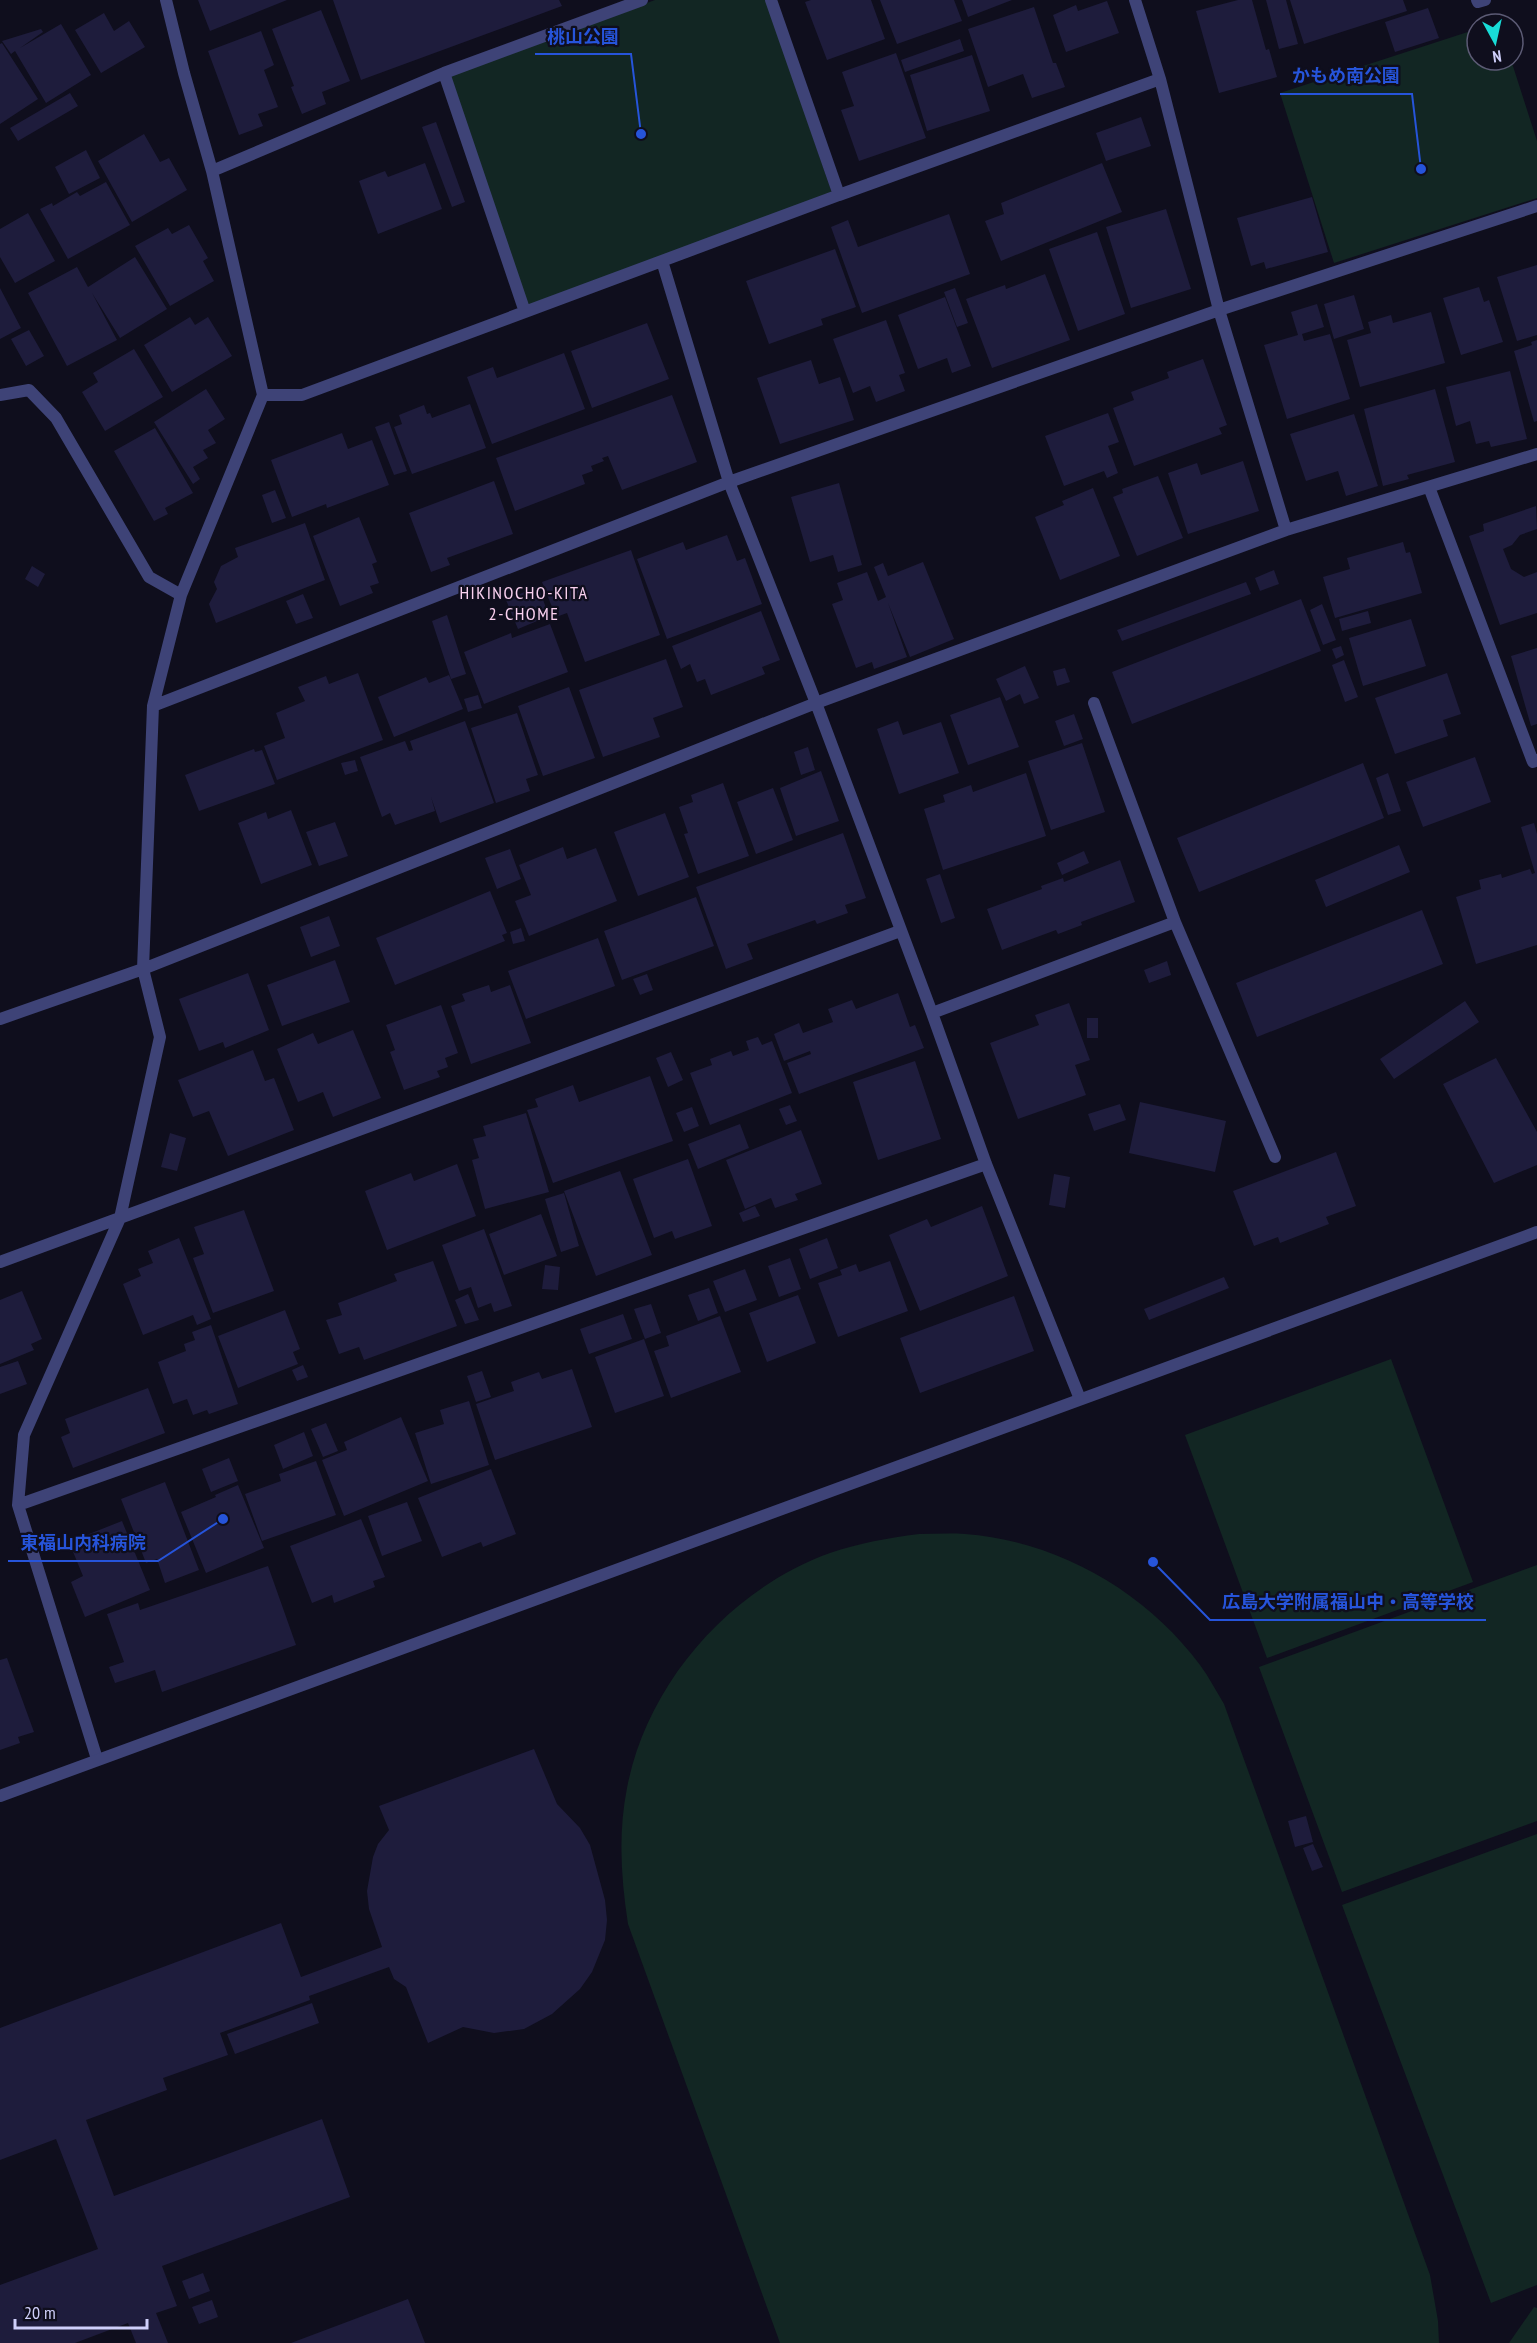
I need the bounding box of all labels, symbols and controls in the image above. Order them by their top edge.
north arrow [1465,12,1525,72]
callout: 桃山公園 [535,18,631,54]
text: 桃山公園 [547,25,619,48]
text: N [1491,46,1503,67]
callout: かもめ南公園 [1280,58,1412,94]
text: かもめ南公園 [1292,64,1400,87]
district label: HIKINOCHO-KITA 2-CHOME [459,581,589,625]
callout: 東福山内科病院 [8,1525,158,1561]
text: 東福山内科病院 [20,1531,146,1554]
callout: 広島大学附属福山中・高等学校 [1210,1584,1486,1620]
text: 広島大学附属福山中・高等学校 [1222,1590,1474,1613]
scale bar [15,2292,147,2330]
text: 20 m [24,2301,56,2324]

